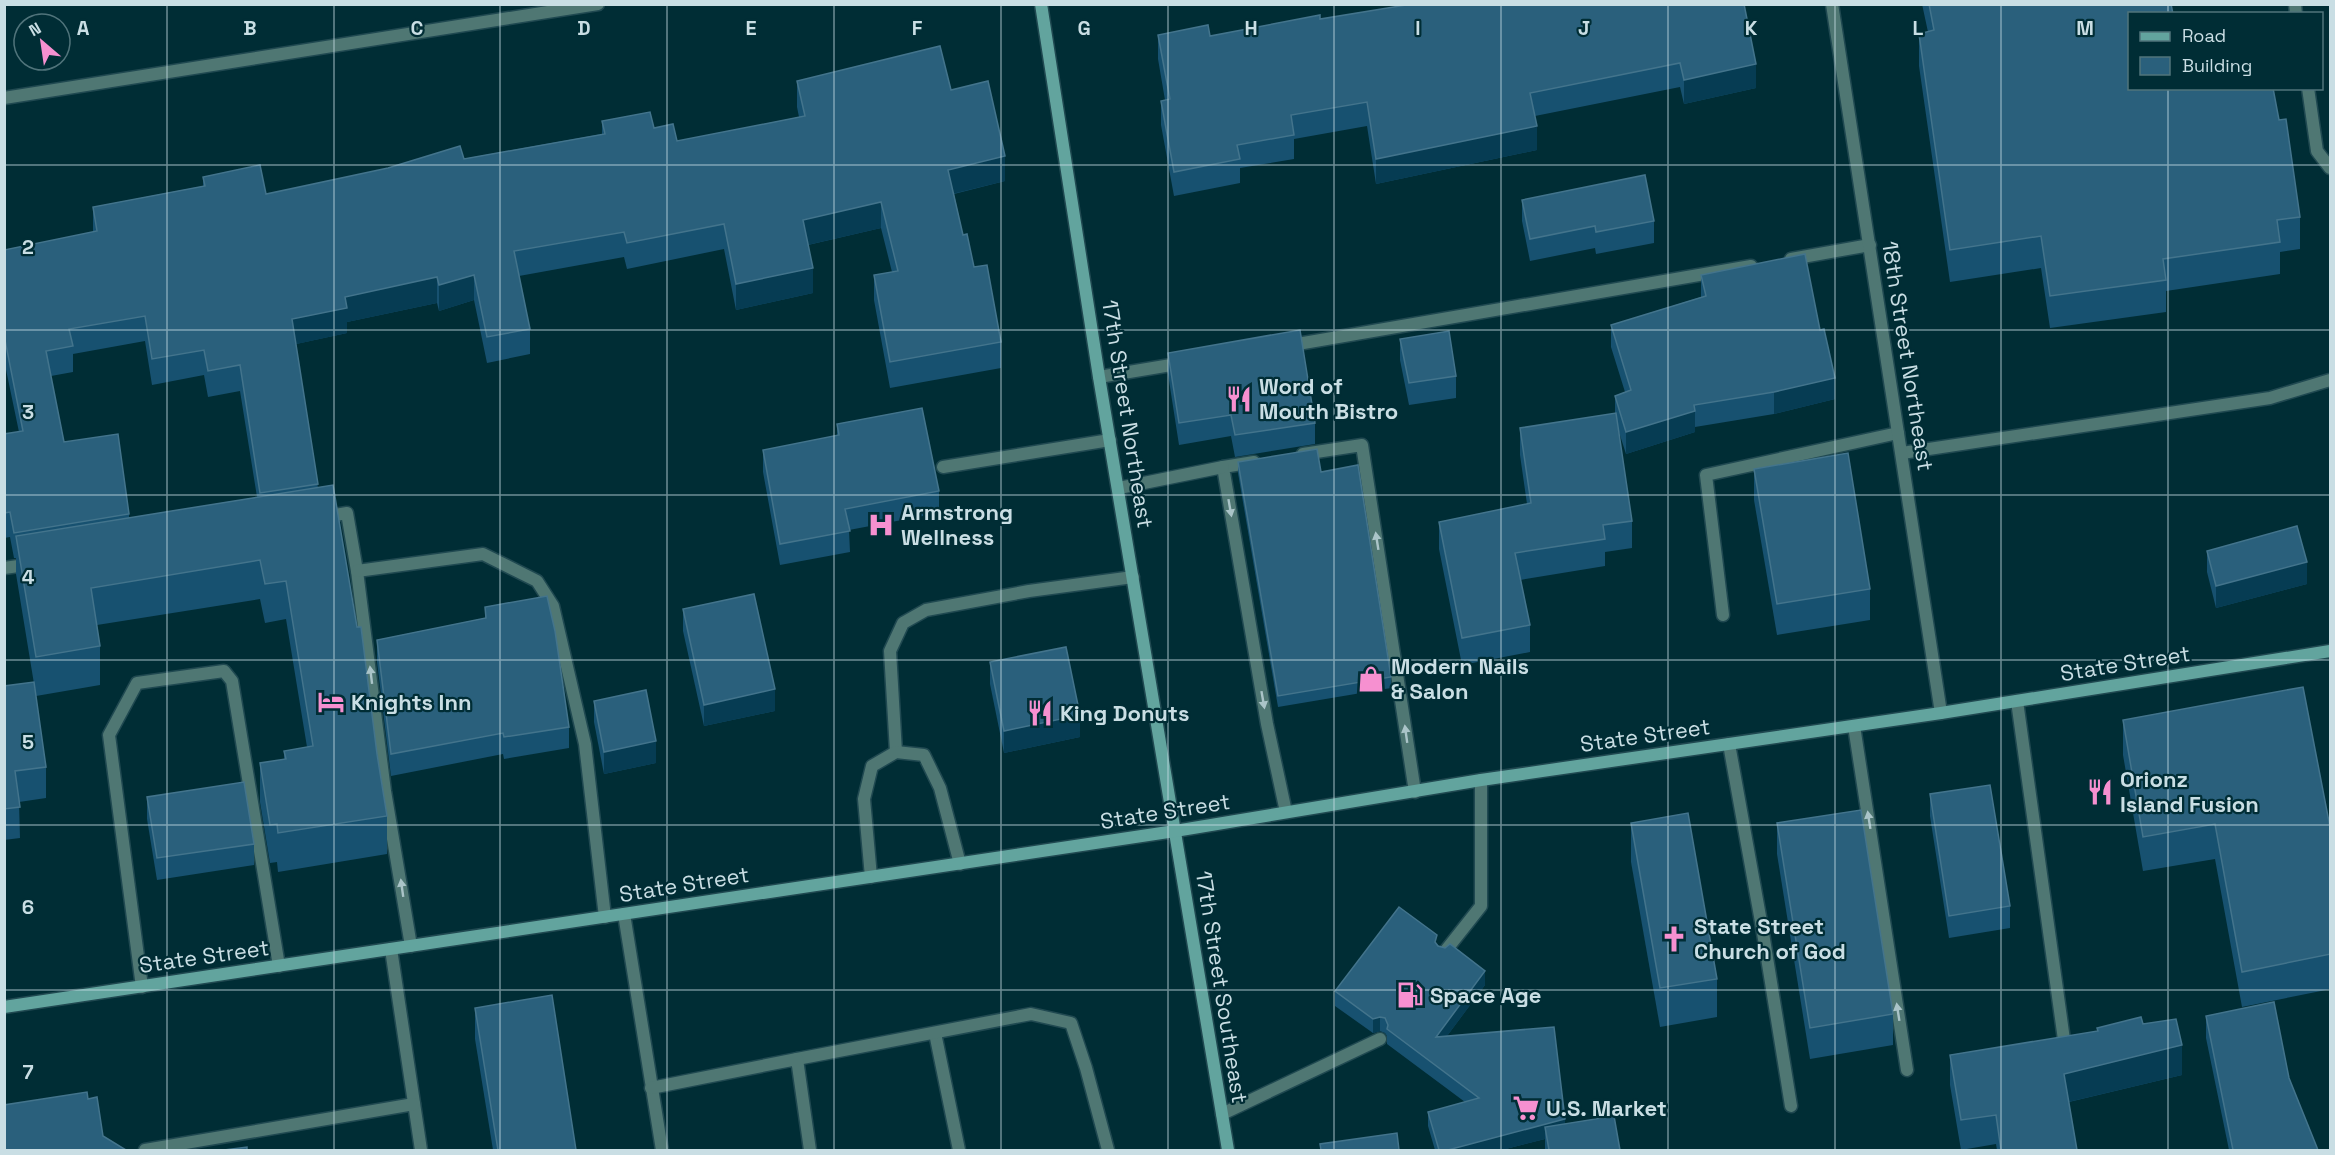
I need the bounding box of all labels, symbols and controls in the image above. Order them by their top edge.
north arrow [12,12,72,72]
legend [2128,12,2323,90]
text: A [77,15,90,41]
text: B [243,15,257,41]
text: C [411,15,424,41]
text: D [577,15,591,41]
text: E [745,15,757,41]
text: F [912,15,923,41]
text: G [1077,15,1091,41]
text: H [1244,15,1258,41]
text: I [1415,15,1421,41]
text: J [1578,15,1590,41]
text: K [1745,15,1758,41]
text: L [1913,15,1924,41]
text: M [2076,15,2094,41]
text: N [25,18,45,41]
text: Road [2182,24,2226,47]
text: Building [2182,54,2252,77]
text: 2 [22,234,34,260]
street label: 18th Street Northeast [1876,239,1940,473]
street label: 17th Street Northeast [1096,298,1160,530]
place label: Word of Mouth Bistro [1259,372,1398,425]
restaurant icon: Word of Mouth Bistro [1224,384,1254,414]
text: 3 [22,399,34,425]
place label: Armstrong Wellness [901,498,1013,551]
one-way arrow [1226,498,1235,517]
hospital icon: Armstrong Wellness [866,510,896,540]
one-way arrow [1372,531,1381,550]
text: 4 [22,564,35,590]
street label: State Street [2058,639,2192,687]
place label: Modern Nails & Salon [1391,652,1529,705]
shop icon: Modern Nails & Salon [1356,664,1386,694]
one-way arrow [366,665,375,684]
hotel icon: Knights Inn [316,687,346,717]
place label: Knights Inn [351,688,472,716]
one-way arrow [1259,690,1268,709]
restaurant icon: King Donuts [1025,698,1055,728]
place label: King Donuts [1060,699,1189,727]
street label: State Street [1578,712,1712,758]
one-way arrow [1401,724,1410,743]
text: 5 [22,729,34,755]
place label: Orionz Island Fusion [2120,765,2259,818]
restaurant icon: Orionz Island Fusion [2085,777,2115,807]
street label: State Street [1098,787,1232,835]
one-way arrow [1864,810,1873,829]
street label: State Street [617,860,751,908]
street label: 17th Street Southeast [1190,869,1254,1105]
one-way arrow [398,879,407,898]
text: 6 [22,894,34,920]
place label: State Street Church of God [1694,912,1846,965]
church icon: State Street Church of God [1659,924,1689,954]
street label: State Street [137,933,271,979]
fuel station icon: Space Age [1395,980,1425,1010]
place label: Space Age [1430,981,1541,1009]
one-way arrow [1894,1003,1903,1022]
text: 7 [22,1059,34,1085]
supermarket icon: U.S. Market [1511,1093,1541,1123]
place label: U.S. Market [1546,1094,1667,1122]

